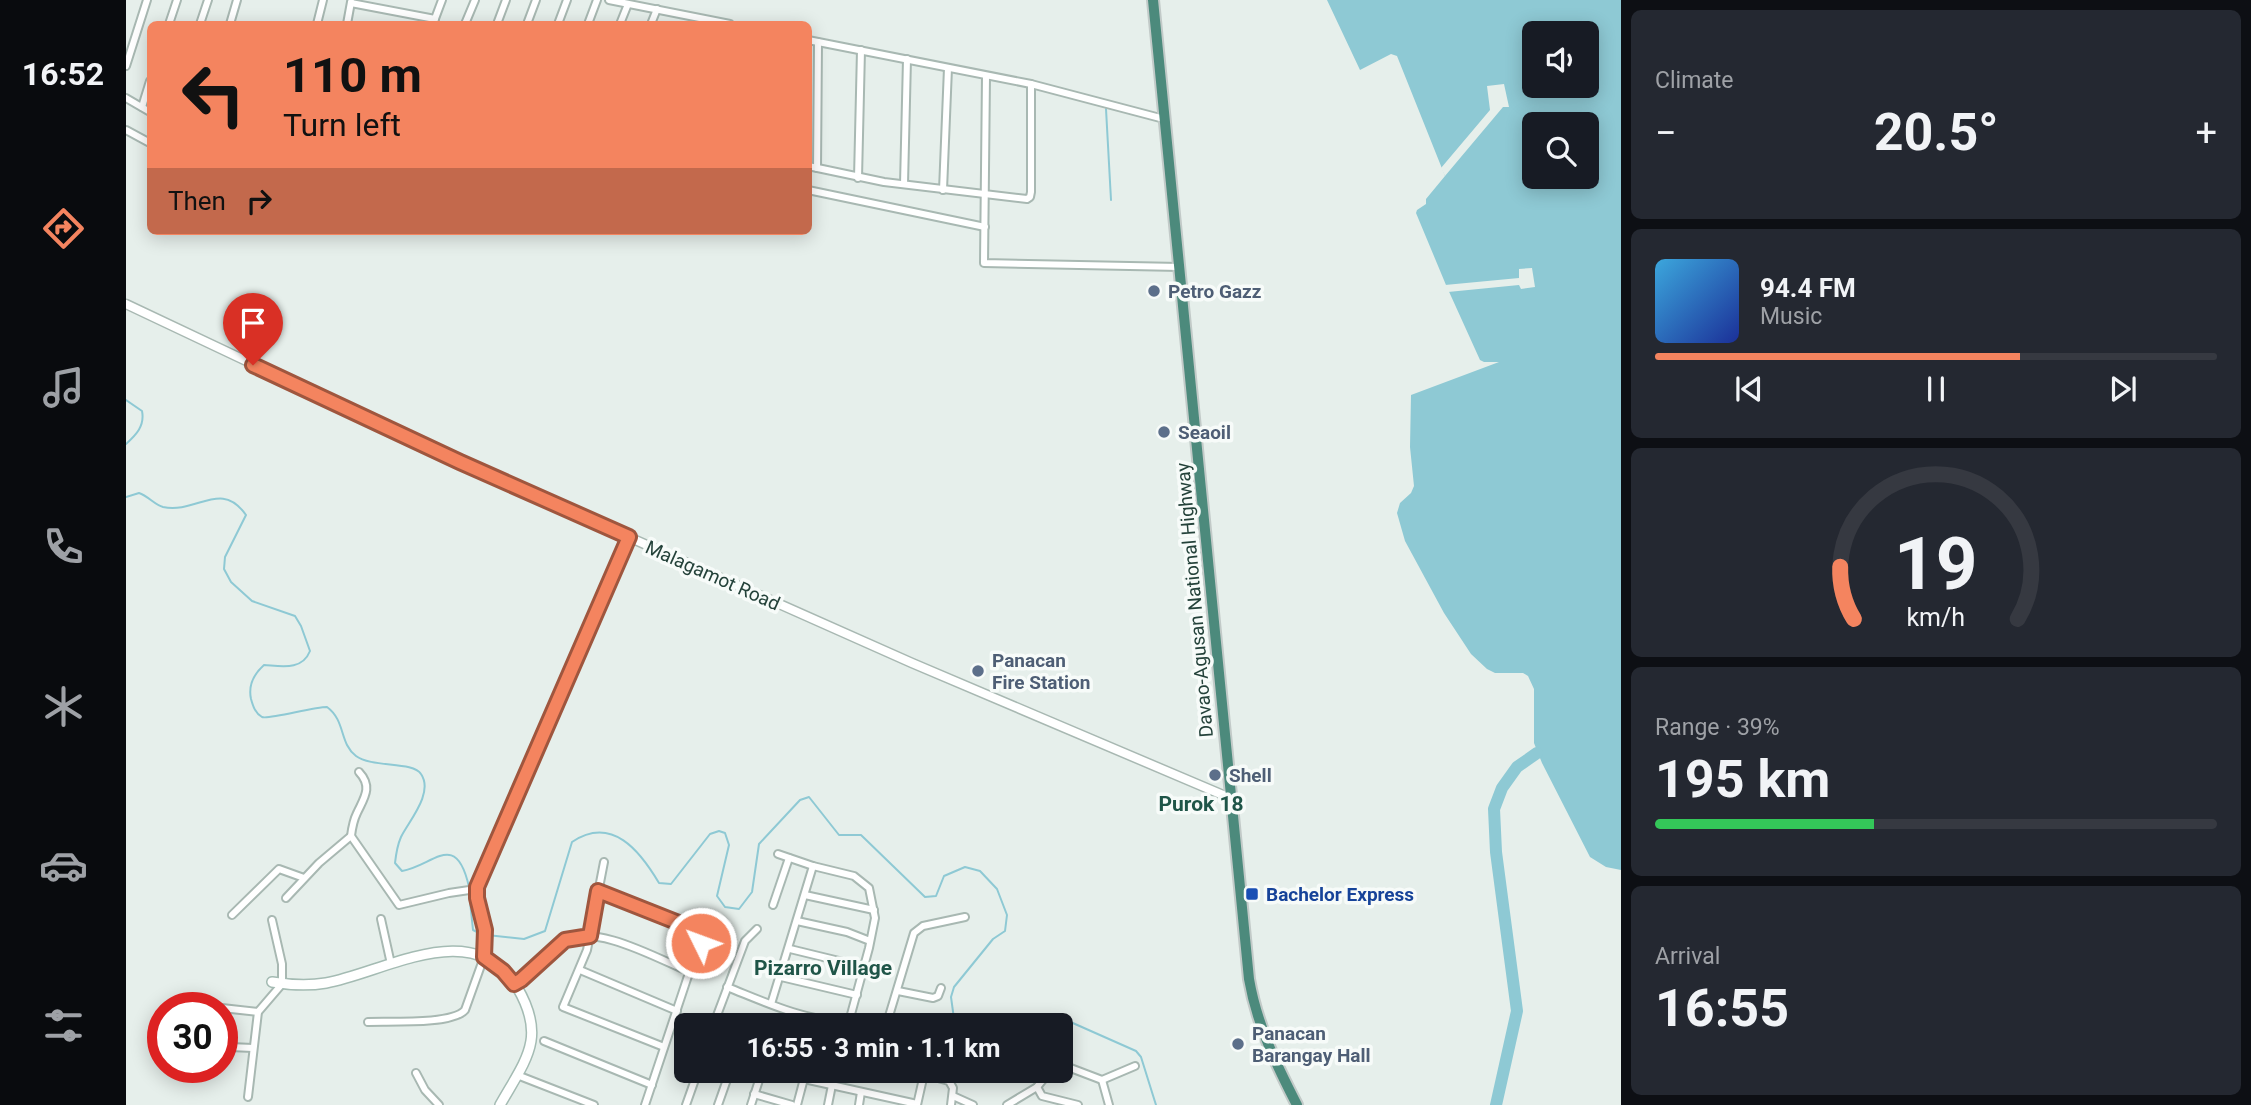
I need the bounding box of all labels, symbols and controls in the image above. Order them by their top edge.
map controls [1522,21,1599,189]
button: sound [1522,21,1599,98]
text: 110 m [283,47,422,104]
icon: left [168,49,259,140]
text: 16:52 [22,55,104,93]
text: Climate [1655,67,1734,94]
text: 20.5° [1874,102,1999,163]
text: Turn left [283,106,401,144]
text: − [1655,111,1677,155]
text: + [2195,111,2217,155]
button: search [1522,112,1599,189]
icon: right [240,182,278,220]
text: Then [168,186,226,216]
icon: directions [39,204,88,253]
text: 94.4 FM [1760,273,1856,303]
place label: Petro Gazz [1168,280,1262,303]
marker: Petro Gazz [1146,283,1162,299]
pin [223,293,283,365]
text: Music [1760,303,1822,330]
icon: arrive [234,304,272,342]
icon: music [39,363,88,412]
icon: previous [1730,370,1768,408]
icon: pause [1917,370,1955,408]
icon: next [2104,370,2142,408]
place label: Seaoil [1178,421,1231,444]
marker: Seaoil [1156,424,1172,440]
street label: Davao-Agusan National Highway [1171,462,1218,738]
text: 19 [1894,521,1978,607]
icon: phone [39,522,88,571]
street label: Malagamot Road [642,535,784,615]
text: km/h [1907,602,1965,631]
place label: Panacan Fire Station [992,649,1090,694]
marker: Panacan Fire Station [970,663,986,679]
icon: climate [39,682,88,731]
text: Range · 39% [1655,714,1780,741]
text: 195 km [1655,749,1830,810]
place label: Shell [1229,764,1272,787]
marker: Shell [1207,767,1223,783]
district label: Purok 18 [1158,792,1244,816]
icon: car [39,841,88,890]
place label: Bachelor Express [1266,883,1414,906]
marker: Bachelor Express [1244,886,1260,902]
position arrow [664,906,738,980]
text: Arrival [1655,943,1720,970]
district label: Pizarro Village [754,956,892,980]
text: 16:55 [1655,978,1789,1039]
speed limit sign: 30 [147,992,238,1083]
icon: filters [39,1001,88,1050]
place label: Panacan Barangay Hall [1252,1022,1371,1067]
text: 16:55 · 3 min · 1.1 km [746,1033,1001,1063]
marker: Panacan Barangay Hall [1230,1036,1246,1052]

